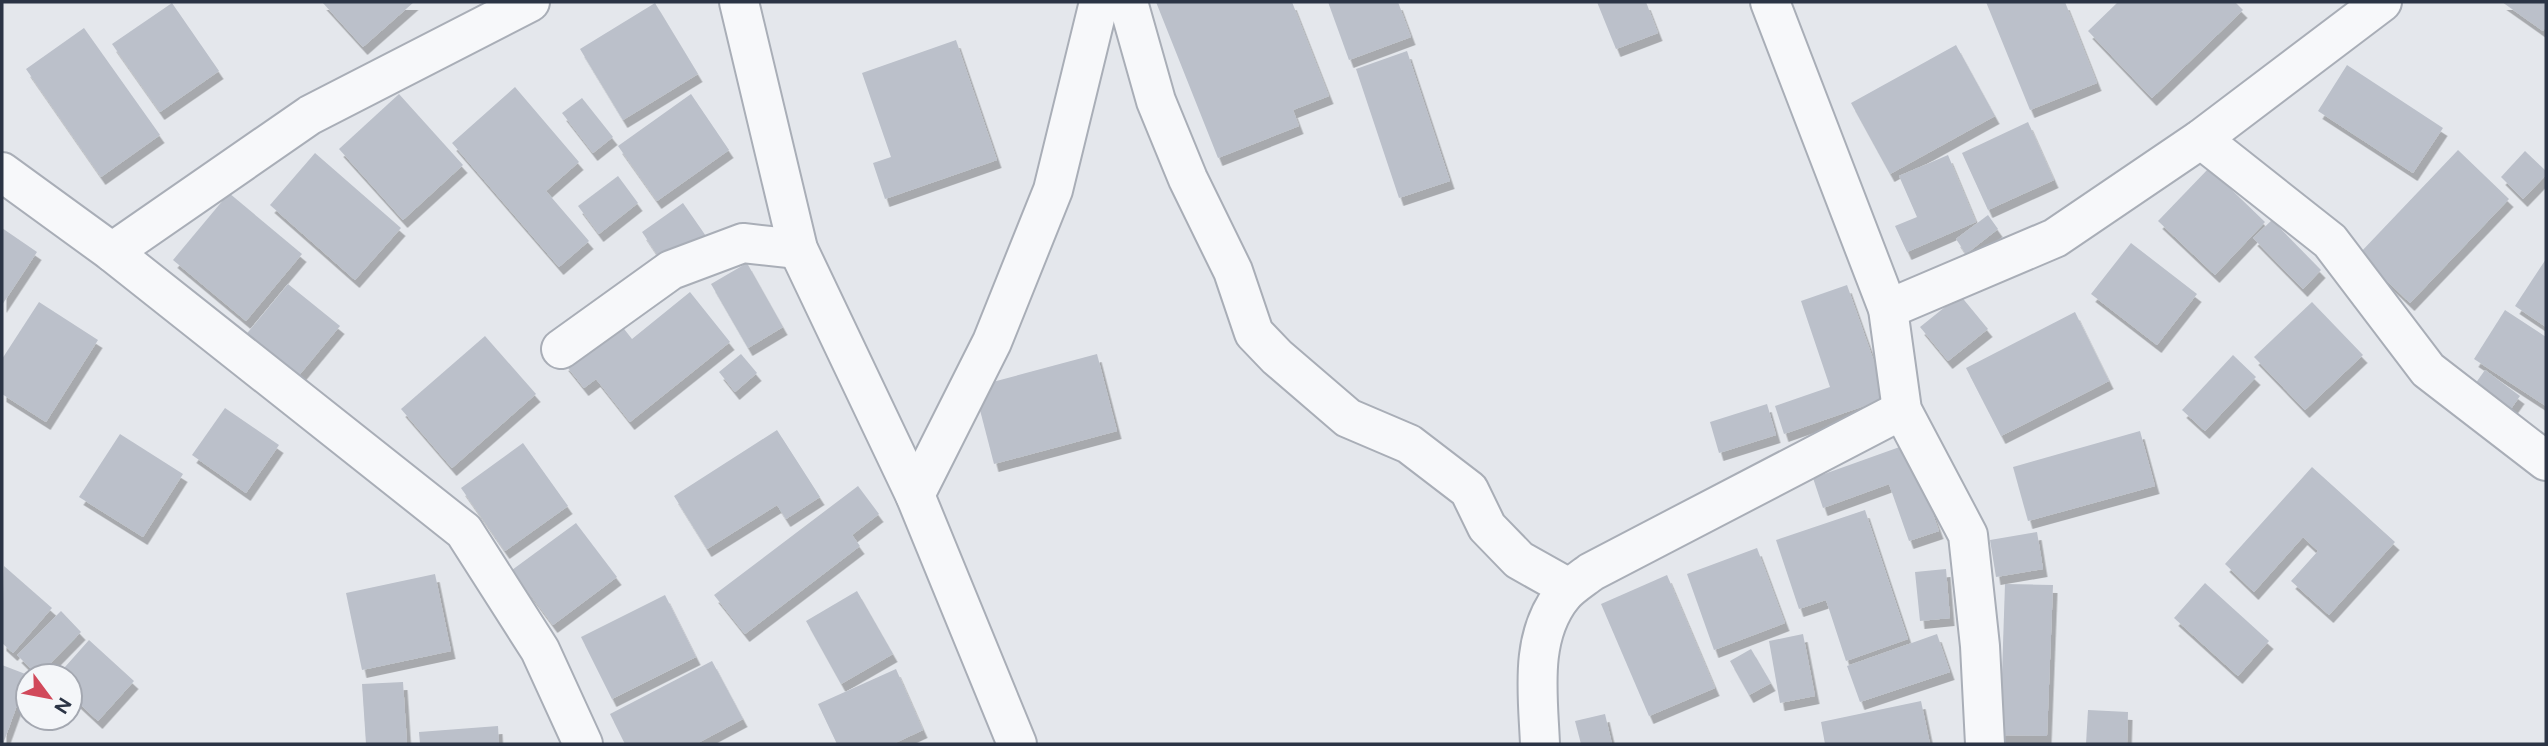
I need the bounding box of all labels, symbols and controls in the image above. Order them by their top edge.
north arrow [14,662,84,732]
text: N [49,693,77,718]

